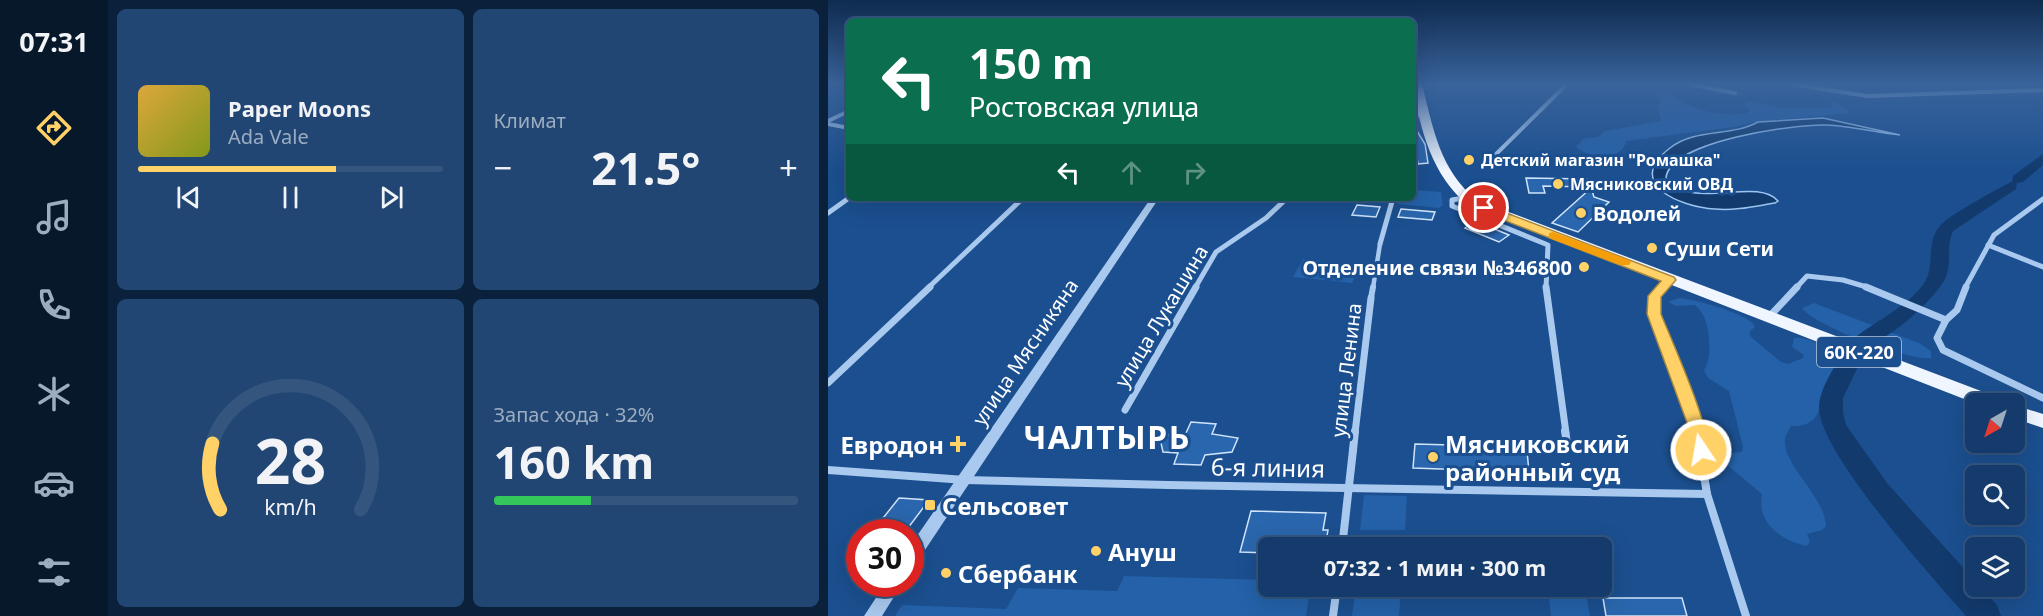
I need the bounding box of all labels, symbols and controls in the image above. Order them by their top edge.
text: 07:31 [19,23,89,60]
text: 150 m [969,34,1093,91]
icon: left [870,42,948,120]
text: Ростовская улица [969,88,1199,125]
text: Paper Moons [228,93,371,123]
icon: directions [33,107,75,149]
text: Климат [494,107,566,134]
text: Ada Vale [228,123,309,150]
text: 21.5° [591,137,700,198]
text: − [494,145,512,190]
text: + [779,145,798,190]
place label: Детский магазин "Ромашка" [1481,149,1720,171]
marker: Детский магазин "Ромашка" [1462,153,1476,167]
icon: left [1052,156,1085,189]
icon: ahead [1115,156,1148,189]
icon: right [1178,156,1211,189]
place label: Мясниковский ОВД [1570,173,1733,195]
marker: Мясниковский ОВД [1551,177,1565,191]
icon: previous [172,181,205,214]
icon: pause [274,181,307,214]
icon: next [375,181,408,214]
pin [1458,182,1509,233]
icon: arrive [1467,191,1500,224]
icon: music [33,196,75,238]
place label: Водолей [1593,200,1681,227]
marker: Водолей [1574,206,1588,220]
place label: Суши Сети [1664,235,1774,262]
street label: улица Лукашина [1108,240,1214,392]
marker: Суши Сети [1645,241,1659,255]
place label: Отделение связи №346800 [1302,254,1572,281]
marker: Отделение связи №346800 [1577,260,1591,274]
street label: улица Мясникяна [966,273,1084,431]
icon: phone [33,284,75,326]
street label: улица Ленина [1324,301,1368,439]
road number: 60К-220 [1817,337,1901,367]
icon: climate [33,373,75,415]
north arrow [1965,393,2025,453]
map controls [1965,393,2025,597]
text: Запас хода · 32% [494,401,654,428]
district label: ЧАЛТЫРЬ [1023,415,1191,458]
text: 28 [255,417,326,502]
position arrow [1669,418,1733,482]
place label: Мясниковский районный суд [1445,427,1630,488]
place label: Евродон [840,428,944,461]
text: 160 km [494,431,654,492]
marker: Евродон [949,435,967,453]
street label: 6-я линия [1211,450,1325,484]
marker: Мясниковский районный суд [1426,450,1440,464]
icon: car [33,462,75,504]
button: search [1965,465,2025,525]
place label: Сельсовет [942,489,1068,522]
text: km/h [264,492,317,521]
marker: Сельсовет [923,498,937,512]
speed limit sign: 30 [846,519,924,597]
place label: Ануш [1108,535,1177,568]
button: layers [1965,537,2025,597]
marker: Ануш [1089,544,1103,558]
icon: filters [33,551,75,593]
text: 07:32 · 1 мин · 300 m [1324,552,1546,582]
place label: Сбербанк [958,557,1078,590]
marker: Сбербанк [939,566,953,580]

